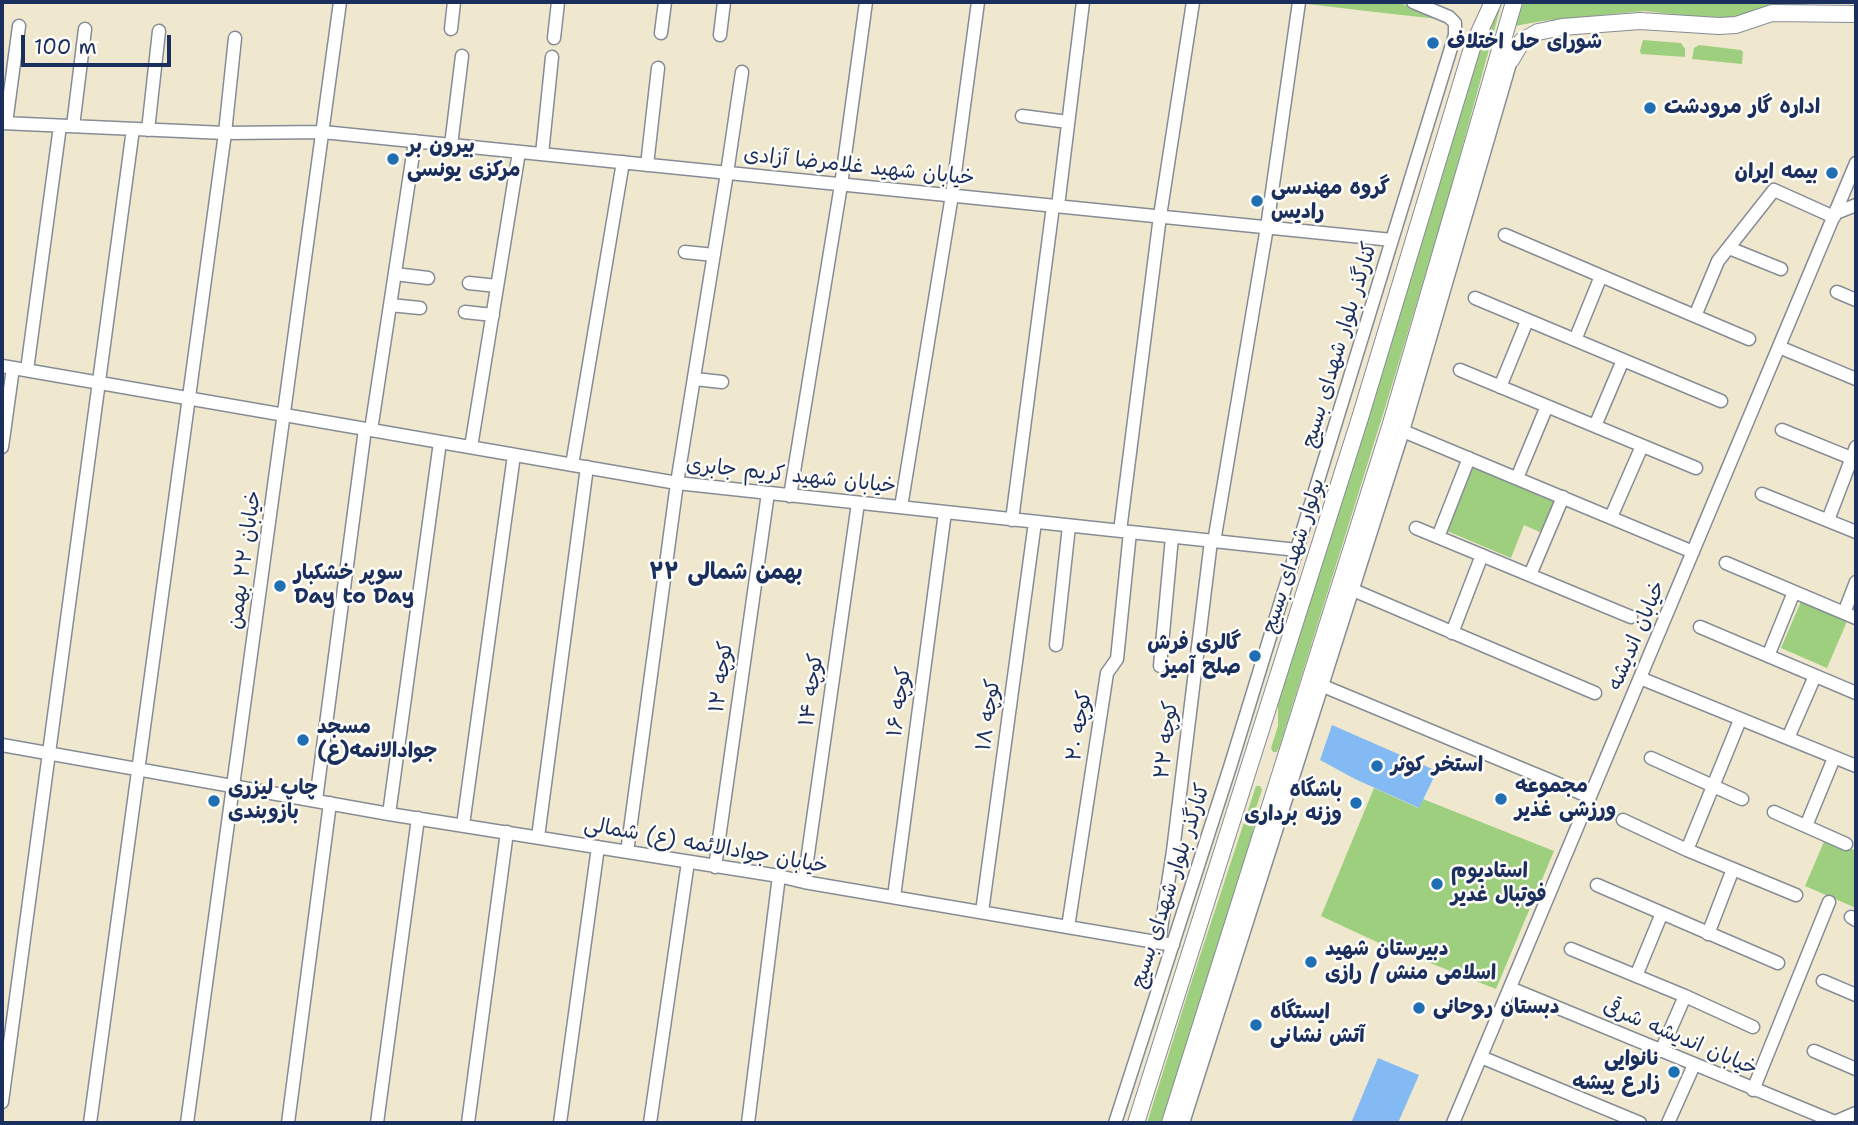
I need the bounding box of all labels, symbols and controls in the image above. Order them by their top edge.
scale bar [24,21,175,65]
place label: شورای حل اختلاف [1447,30,1602,56]
text: 100 m [34,33,97,61]
marker: شورای حل اختلاف [1425,35,1441,51]
place label: اداره گار مرودشت [1664,95,1820,121]
marker: اداره گار مرودشت [1642,100,1658,116]
place label: بیرون بر مرکزی یونسی [407,134,520,184]
street label: خیابان شهید غلامرضا آزادی [742,142,976,192]
marker: بیرون بر مرکزی یونسی [385,151,401,167]
place label: بیمه ایران [1735,160,1818,186]
marker: بیمه ایران [1824,165,1840,181]
place label: گروه مهندسی رادیس [1271,176,1390,226]
marker: گروه مهندسی رادیس [1249,193,1265,209]
street label: کنارگذر بلوار شهدای بسیج [1297,239,1383,451]
street label: خیابان شهید کریم جابری [685,452,897,500]
street label: بولوار شهدای بسیج [1257,475,1331,637]
street label: خیابان ۲۲ بهمن [223,489,267,631]
district label: ۲۲ بهمن شمالی [649,559,803,587]
place label: سوپر خشکبار Day to Day [294,561,414,611]
street label: خیابان اندیشه [1603,577,1671,695]
marker: سوپر خشکبار Day to Day [272,578,288,594]
place label: گالری فرش صلح آمیز [1147,631,1241,681]
street label: کوچه ۱۲ [705,640,739,714]
marker: گالری فرش صلح آمیز [1247,648,1263,664]
street label: کوچه ۱۴ [794,652,830,728]
street label: کوچه ۱۶ [883,665,917,739]
street label: کوچه ۱۸ [971,677,1007,753]
street label: کوچه ۲۰ [1062,689,1098,763]
street label: کوچه ۲۲ [1150,700,1184,780]
place label: مسجد جوادالانمه(ع) [317,715,437,765]
marker: مسجد جوادالانمه(ع) [295,732,311,748]
place label: استخر کوثر [1391,753,1483,779]
marker: استخر کوثر [1369,758,1385,774]
place label: مجموعه ورزشی غذیر [1515,774,1616,824]
place label: چاپ لیزری بازوبندی [228,776,318,826]
place label: باشگاه وزنه برداری [1244,778,1342,828]
street label: کنارگذر بلوار شهدای بسیج [1126,781,1216,991]
marker: مجموعه ورزشی غذیر [1493,791,1509,807]
marker: چاپ لیزری بازوبندی [206,793,222,809]
marker: باشگاه وزنه برداری [1348,795,1364,811]
street label: خیابان جوادالائمه (ع) شمالی [582,812,830,880]
place label: استادیوم فوتبال غدیر [1451,859,1547,909]
marker: استادیوم فوتبال غدیر [1429,876,1445,892]
place label: دبیرستان شهید اسلامی منش / رازی [1325,937,1496,987]
marker: دبیرستان شهید اسلامی منش / رازی [1303,954,1319,970]
street label: خیابان اندیشه شرقی [1599,994,1761,1082]
place label: دبستان روحانی [1433,995,1560,1021]
place label: ایستگاه آتش نشانی [1270,1000,1365,1050]
marker: دبستان روحانی [1411,1000,1427,1016]
marker: ایستگاه آتش نشانی [1248,1017,1264,1033]
place label: نانوایی زارع پیشه [1572,1047,1660,1097]
marker: نانوایی زارع پیشه [1666,1064,1682,1080]

